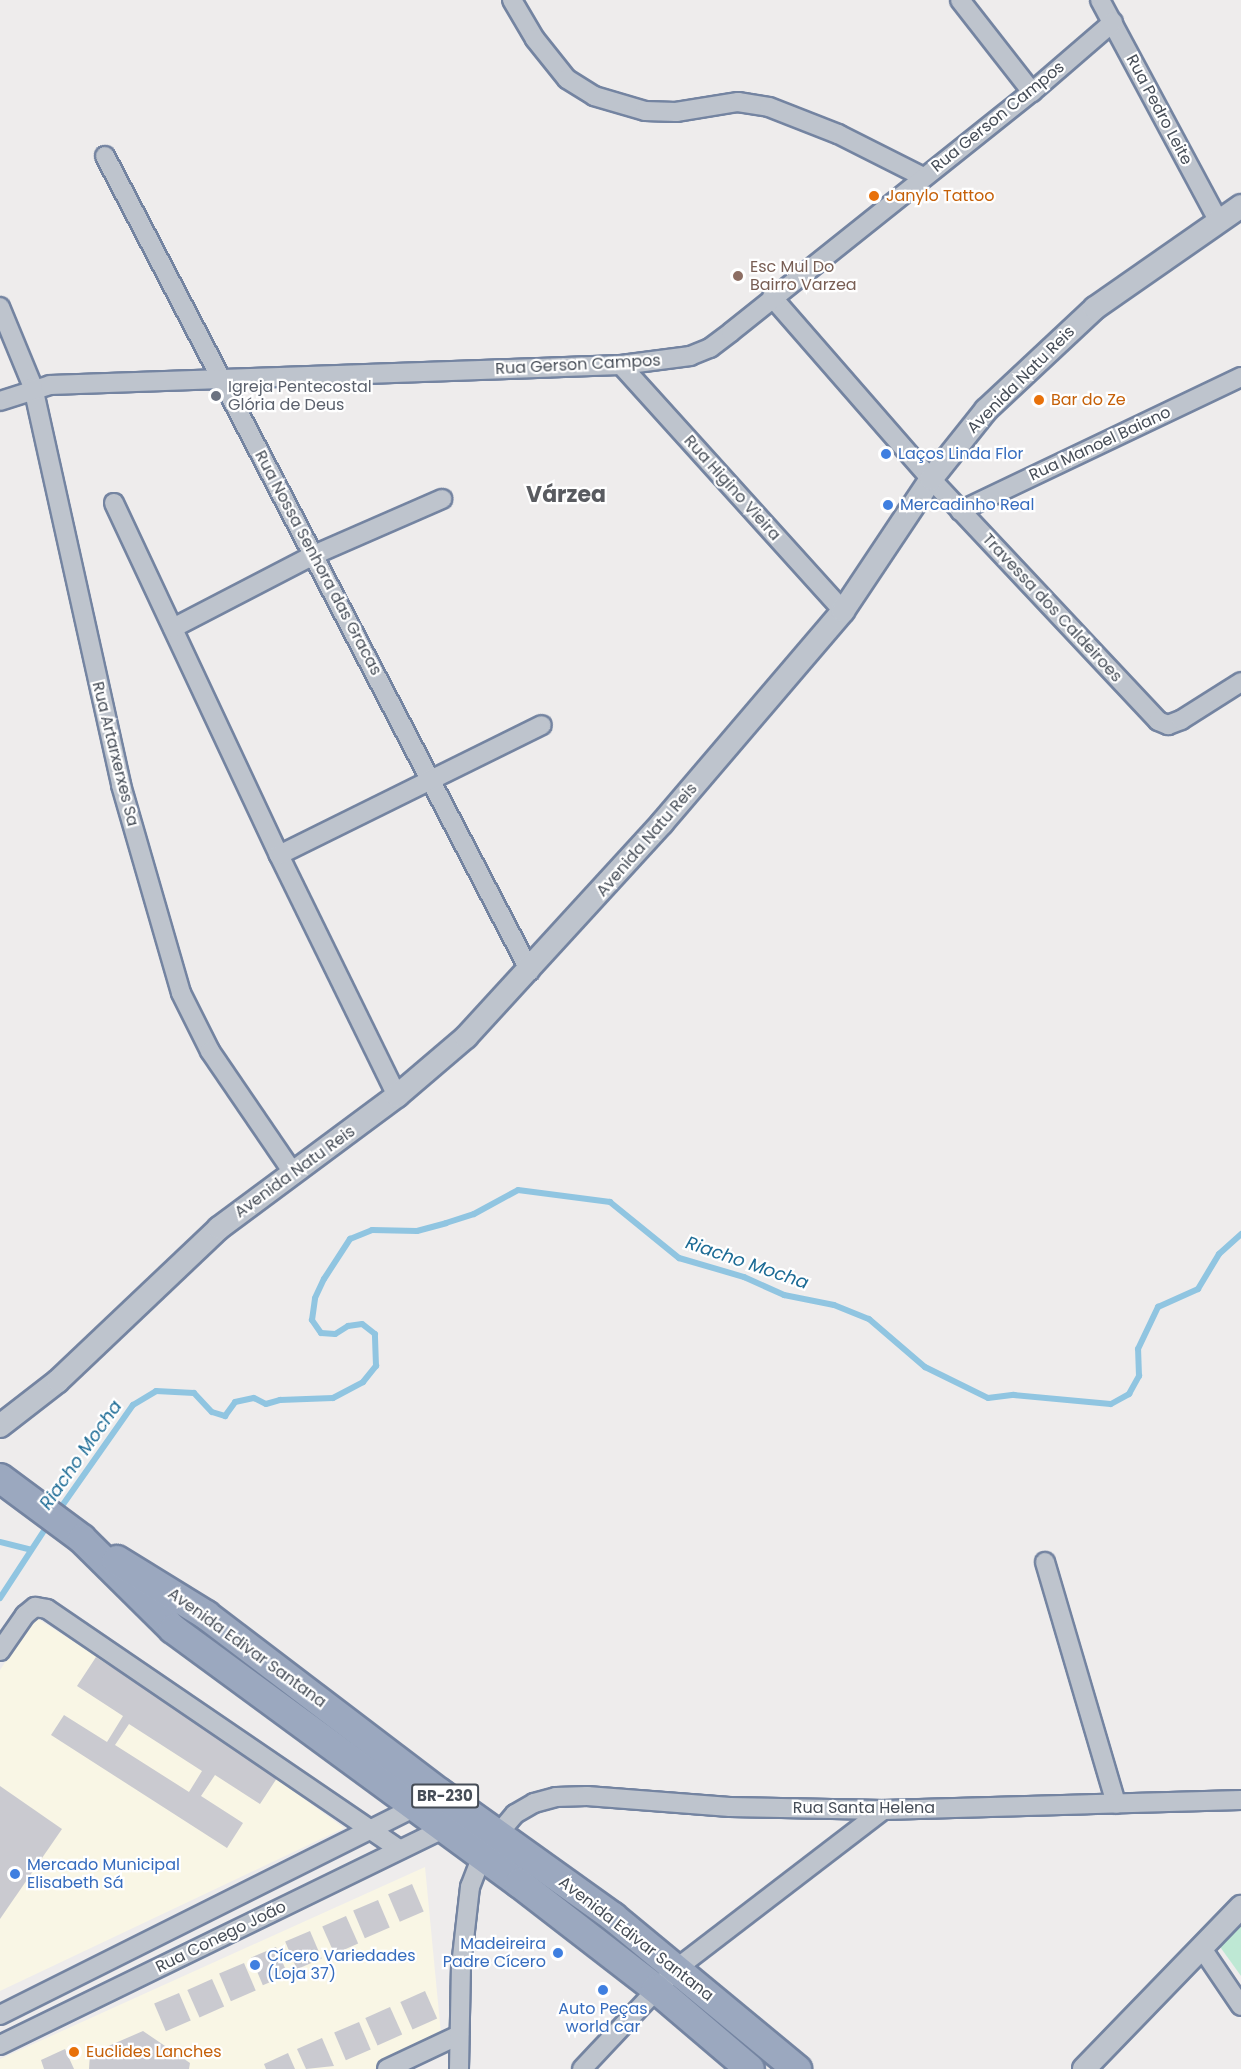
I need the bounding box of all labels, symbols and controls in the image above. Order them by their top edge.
street label: Rua Pedro Leite [1122,52,1196,168]
street label: Rua Gerson Campos [928,57,1068,177]
place label: Janylo Tattoo [886,186,995,206]
marker: Janylo Tattoo [867,189,881,203]
place label: Esc Mul Do Bairro Varzea [750,257,857,295]
marker: Esc Mul Do Bairro Varzea [731,269,745,283]
street label: Avenida Natu Reis [963,322,1079,438]
street label: Rua Gerson Campos [495,351,661,379]
place label: Igreja Pentecostal Glória de Deus [228,377,372,415]
marker: Igreja Pentecostal Glória de Deus [209,389,223,403]
place label: Bar do Ze [1051,390,1126,410]
marker: Bar do Ze [1032,393,1046,407]
street label: Rua Manoel Baiano [1026,403,1174,485]
street label: Rua Higino Vieira [680,431,784,545]
place label: Laços Linda Flor [898,444,1024,464]
street label: Rua Nossa Senhora das Gracas [250,447,386,679]
marker: Laços Linda Flor [879,447,893,461]
district label: Várzea [526,482,606,508]
place label: Mercadinho Real [900,495,1034,515]
marker: Mercadinho Real [881,498,895,512]
street label: Travessa dos Caldeiroes [978,530,1126,686]
street label: Rua Artarxerxes Sa [88,680,142,828]
street label: Avenida Natu Reis [592,779,702,901]
street label: Avenida Natu Reis [231,1122,359,1222]
water label: Riacho Mocha [683,1232,811,1294]
water label: Riacho Mocha [35,1396,127,1514]
street label: Avenida Edivar Santana [164,1584,330,1712]
road number: BR-230 [410,1784,480,1808]
street label: Rua Santa Helena [793,1798,935,1818]
place label: Mercado Municipal Elisabeth Sá [27,1855,180,1893]
marker: Mercado Municipal Elisabeth Sá [8,1867,22,1881]
street label: Avenida Edivar Santana [555,1873,717,2005]
street label: Rua Conego João [153,1897,289,1977]
place label: Madeireira Padre Cícero [443,1934,546,1972]
place label: Cícero Variedades (Loja 37) [267,1946,416,1984]
marker: Madeireira Padre Cícero [551,1946,565,1960]
marker: Cícero Variedades (Loja 37) [248,1958,262,1972]
marker: Auto Peças world car [596,1983,610,1997]
place label: Auto Peças world car [558,1999,648,2037]
place label: Euclides Lanches [86,2042,222,2062]
marker: Euclides Lanches [67,2045,81,2059]

